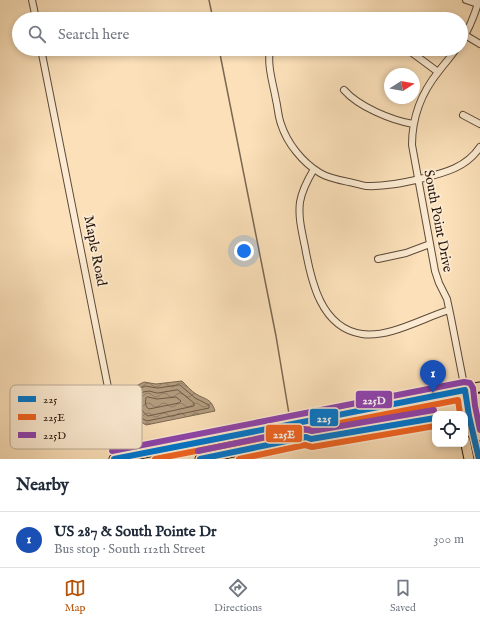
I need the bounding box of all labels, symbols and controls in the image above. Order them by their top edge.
search box [12,12,468,56]
icon: search [26,23,48,45]
text: Search here [58,25,129,44]
north arrow [384,68,420,104]
street label: South Point Drive [419,168,457,274]
street label: Maple Road [79,214,111,288]
your location [234,241,254,261]
pin: 1 [420,360,446,393]
legend [10,385,142,449]
line badge: 225D [355,390,393,409]
text: 225 [43,393,57,407]
text: 225D [362,394,386,408]
line badge: 225 [309,408,339,427]
text: 225E [43,411,65,425]
map controls [432,411,468,447]
button: locate [432,411,468,447]
text: 225 [317,412,331,426]
line badge: 225E [265,424,303,443]
text: 225E [273,428,295,442]
text: 225D [43,429,66,443]
text: Nearby [16,475,69,496]
text: US 287 & South Pointe Dr [54,522,216,541]
text: 1 [27,531,31,548]
text: 300 m [433,531,464,548]
text: Bus stop · South 112th Street [54,541,205,558]
tab: Map [64,577,86,615]
tab: Directions [214,577,262,615]
tab: Saved [390,577,416,615]

